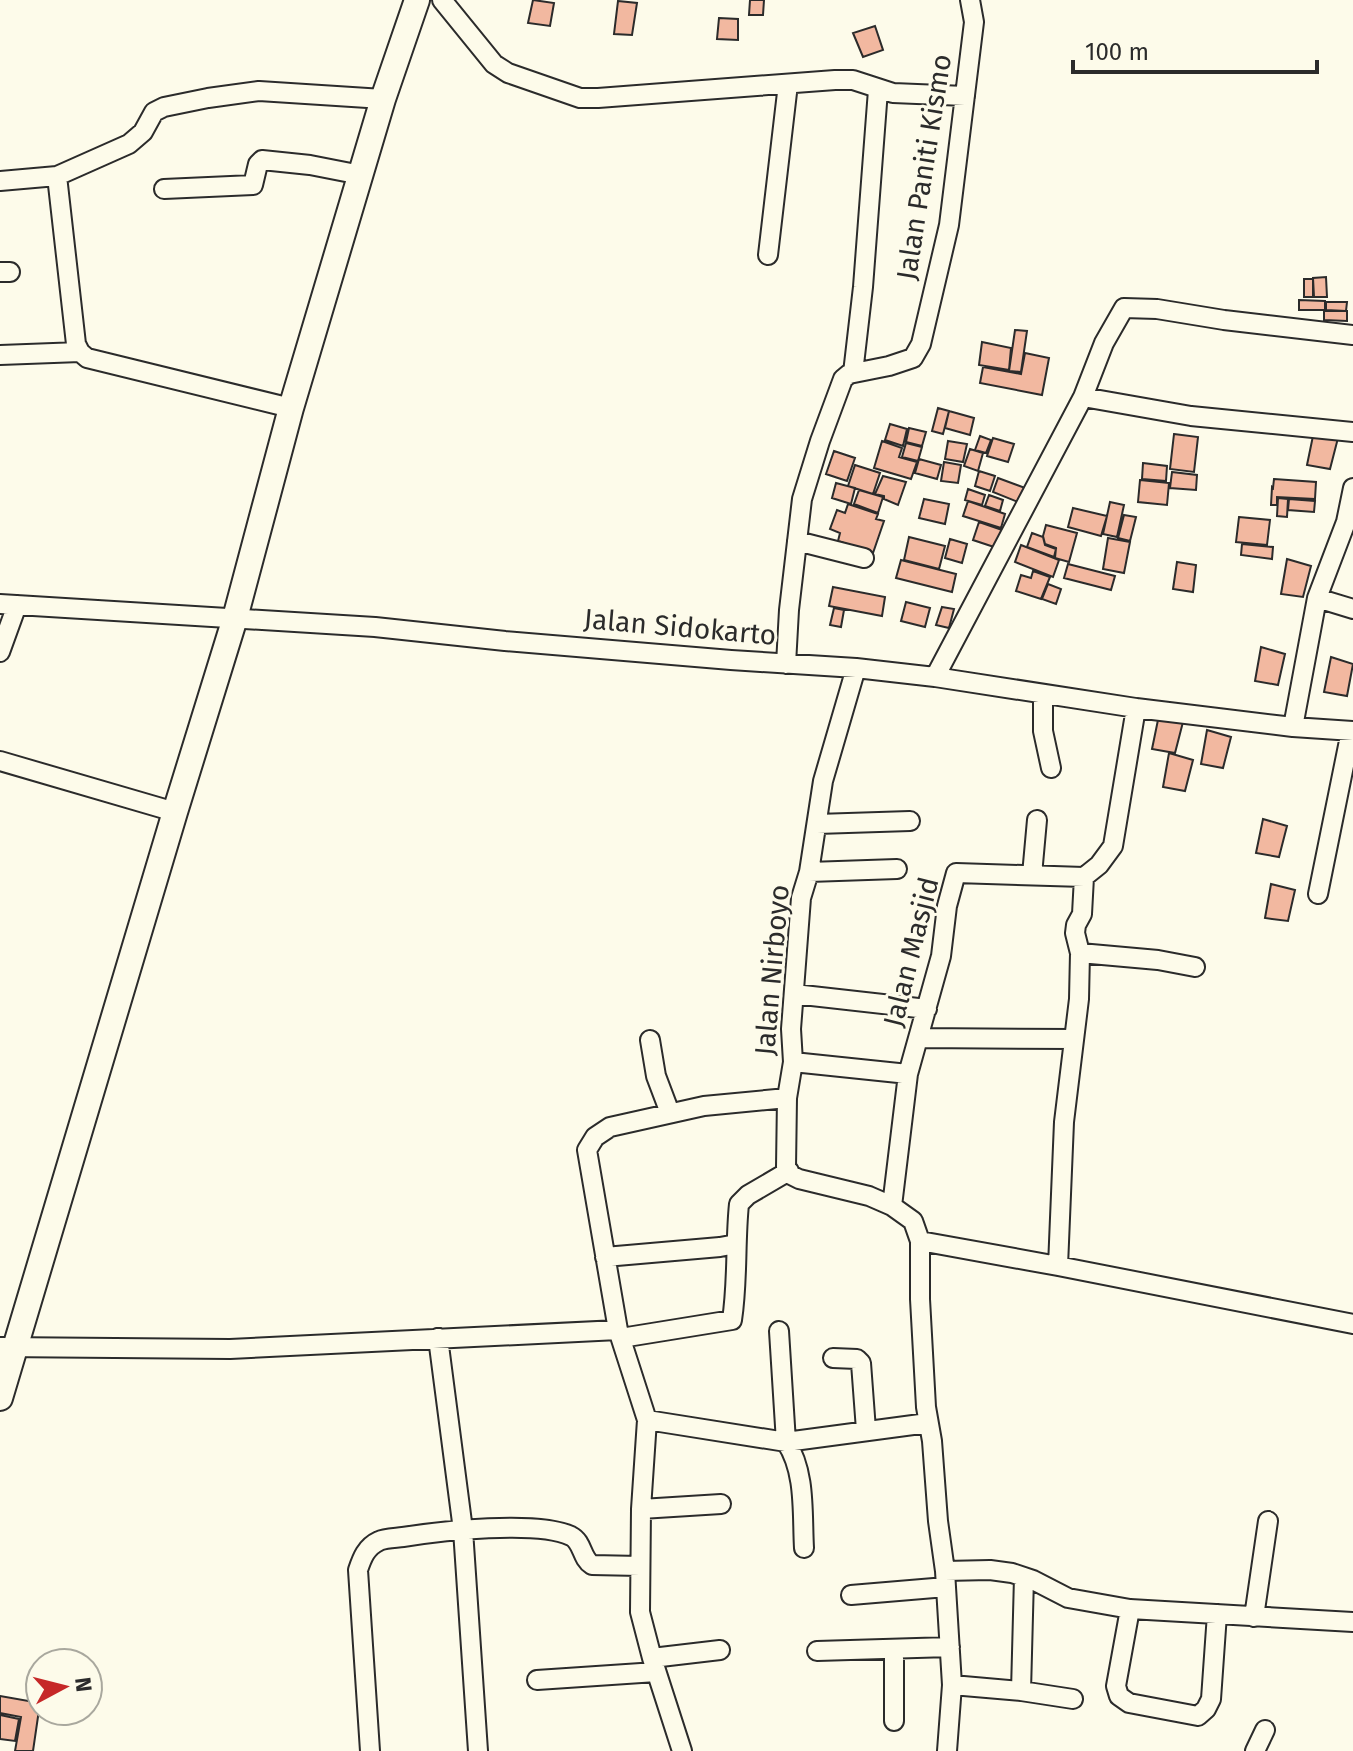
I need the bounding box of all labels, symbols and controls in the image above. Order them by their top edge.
scale bar [1073,24,1317,74]
text: 100 m [1085,38,1149,66]
street label: Jalan Paniti Kismo [890,52,958,282]
street label: Jalan Sidokarto [582,602,778,652]
street label: Jalan Masjid [876,874,946,1030]
street label: Jalan Nirboyo [748,883,796,1057]
north arrow [24,1647,104,1727]
text: N [69,1676,98,1694]

